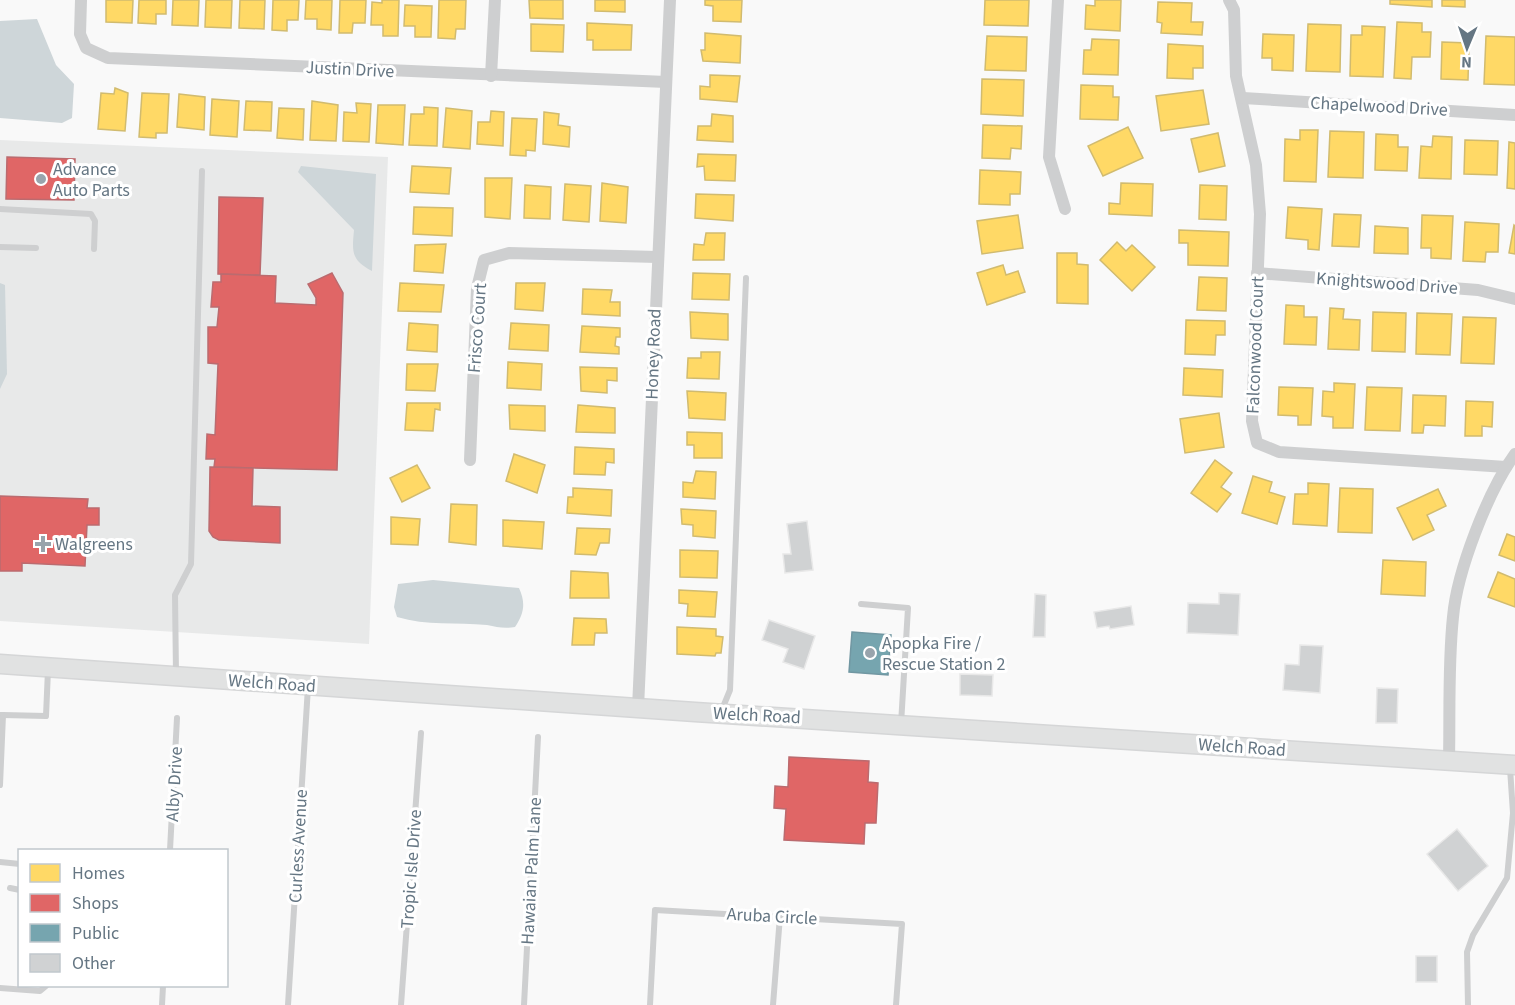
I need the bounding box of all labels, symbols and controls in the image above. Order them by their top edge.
north arrow [1437,18,1497,78]
text: N [1461,51,1472,73]
street label: Justin Drive [305,55,395,84]
street label: Chapelwood Drive [1310,90,1448,123]
place label: Advance Auto Parts [53,157,130,203]
marker: Advance Auto Parts [34,172,48,186]
street label: Knightswood Drive [1315,266,1459,301]
street label: Falconwood Court [1241,276,1270,414]
street label: Frisco Court [462,282,493,374]
street label: Honey Road [639,308,668,400]
place label: Walgreens [55,532,133,557]
marker: Walgreens [36,537,50,551]
place label: Apopka Fire / Rescue Station 2 [882,631,1005,677]
marker: Apopka Fire / Rescue Station 2 [863,646,877,660]
street label: Welch Road [227,668,317,699]
street label: Welch Road [712,701,802,730]
street label: Welch Road [1197,732,1287,763]
street label: Alby Drive [160,746,189,822]
street label: Curless Avenue [283,788,314,904]
street label: Hawaian Palm Lane [515,797,548,945]
street label: Tropic Isle Drive [395,809,428,929]
legend [18,849,228,987]
text: Homes [72,861,125,886]
text: Shops [72,891,119,916]
street label: Aruba Circle [726,902,818,931]
text: Public [72,921,119,946]
text: Other [72,951,116,976]

